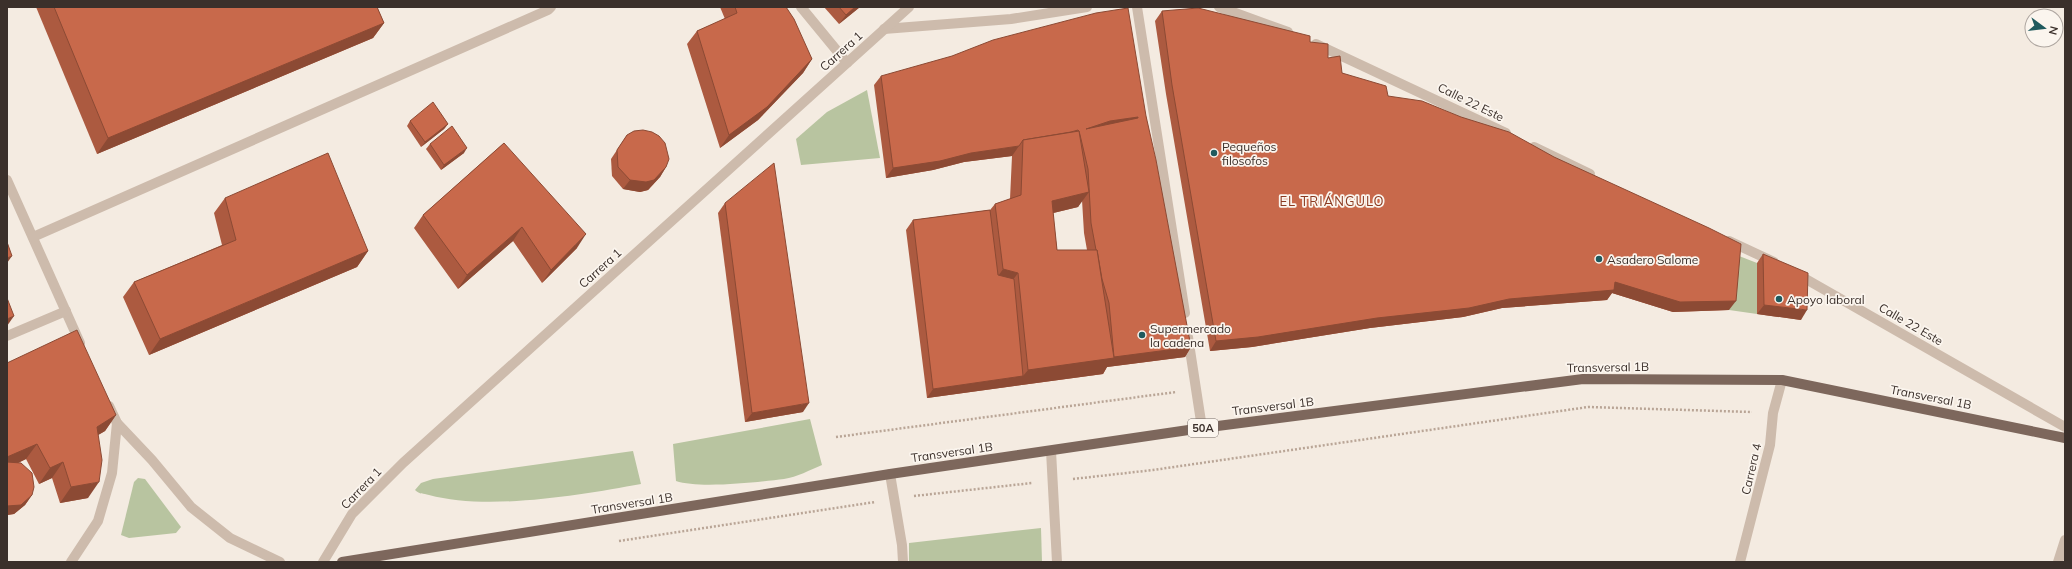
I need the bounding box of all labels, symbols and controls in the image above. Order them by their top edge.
north arrow [2024,8,2064,48]
text: N [2046,25,2061,36]
street label: Carrera 1 [817,28,865,74]
street label: Calle 22 Este [1436,80,1506,124]
place label: Pequeños filosofos [1222,139,1277,168]
marker: Pequeños filosofos [1209,148,1219,158]
district label: EL TRIÁNGULO [1279,193,1385,209]
street label: Carrera 1 [576,245,624,291]
place label: Asadero Salome [1607,252,1698,267]
marker: Asadero Salome [1594,254,1604,264]
place label: Apoyo laboral [1787,292,1865,307]
marker: Apoyo laboral [1774,294,1784,304]
street label: Calle 22 Este [1876,300,1946,348]
place label: Supermercado la cadena [1150,321,1231,350]
marker: Supermercado la cadena [1137,330,1147,340]
street label: Transversal 1B [1567,359,1649,375]
street label: Transversal 1B [1889,382,1973,412]
street label: Transversal 1B [1231,394,1315,418]
road number: 50A [1188,419,1218,437]
street label: Transversal 1B [910,439,994,465]
street label: Carrera 4 [1738,442,1764,496]
street label: Carrera 1 [337,464,385,512]
street label: Transversal 1B [590,489,674,517]

